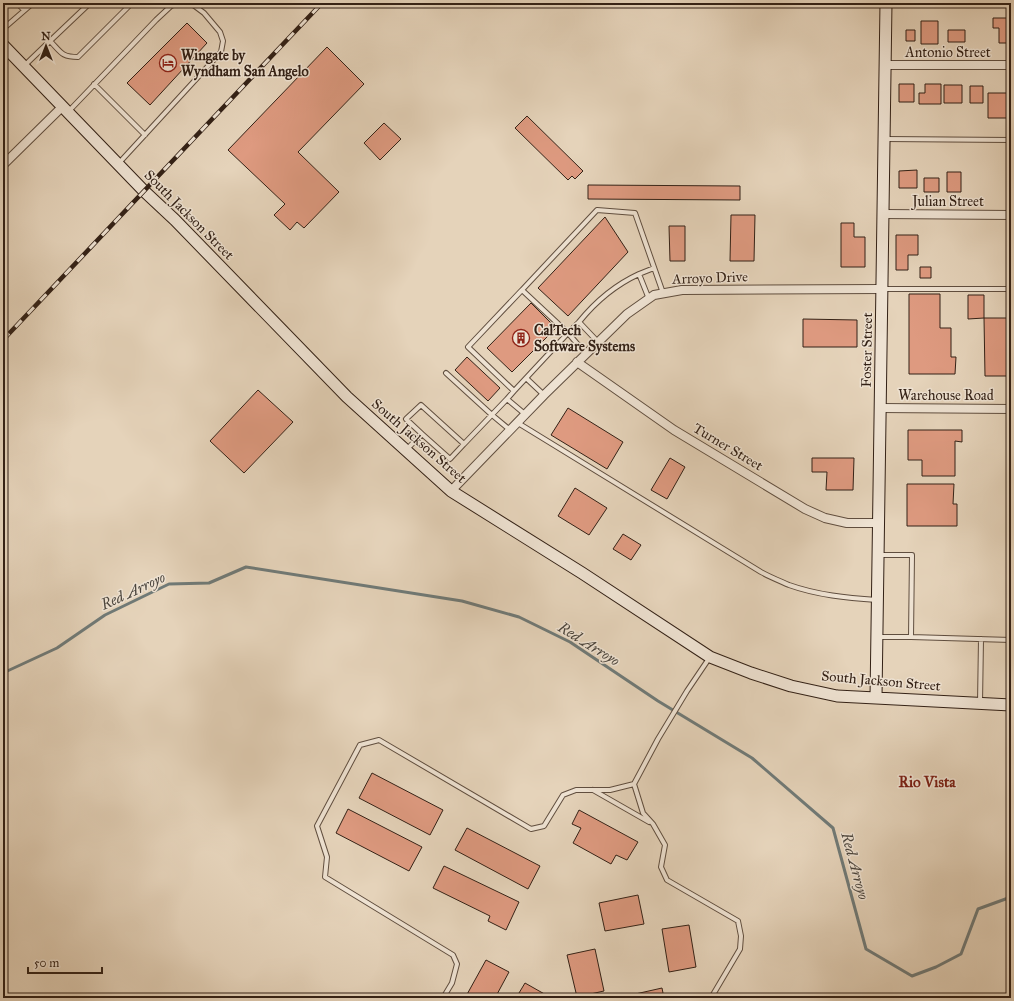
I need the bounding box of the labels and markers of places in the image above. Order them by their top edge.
place label: Wingate by Wyndham San Angelo [181,47,309,81]
hotel icon: Wingate by Wyndham San Angelo [158,53,178,73]
place label: CalTech Software Systems [534,322,635,356]
building icon: CalTech Software Systems [511,328,531,348]

